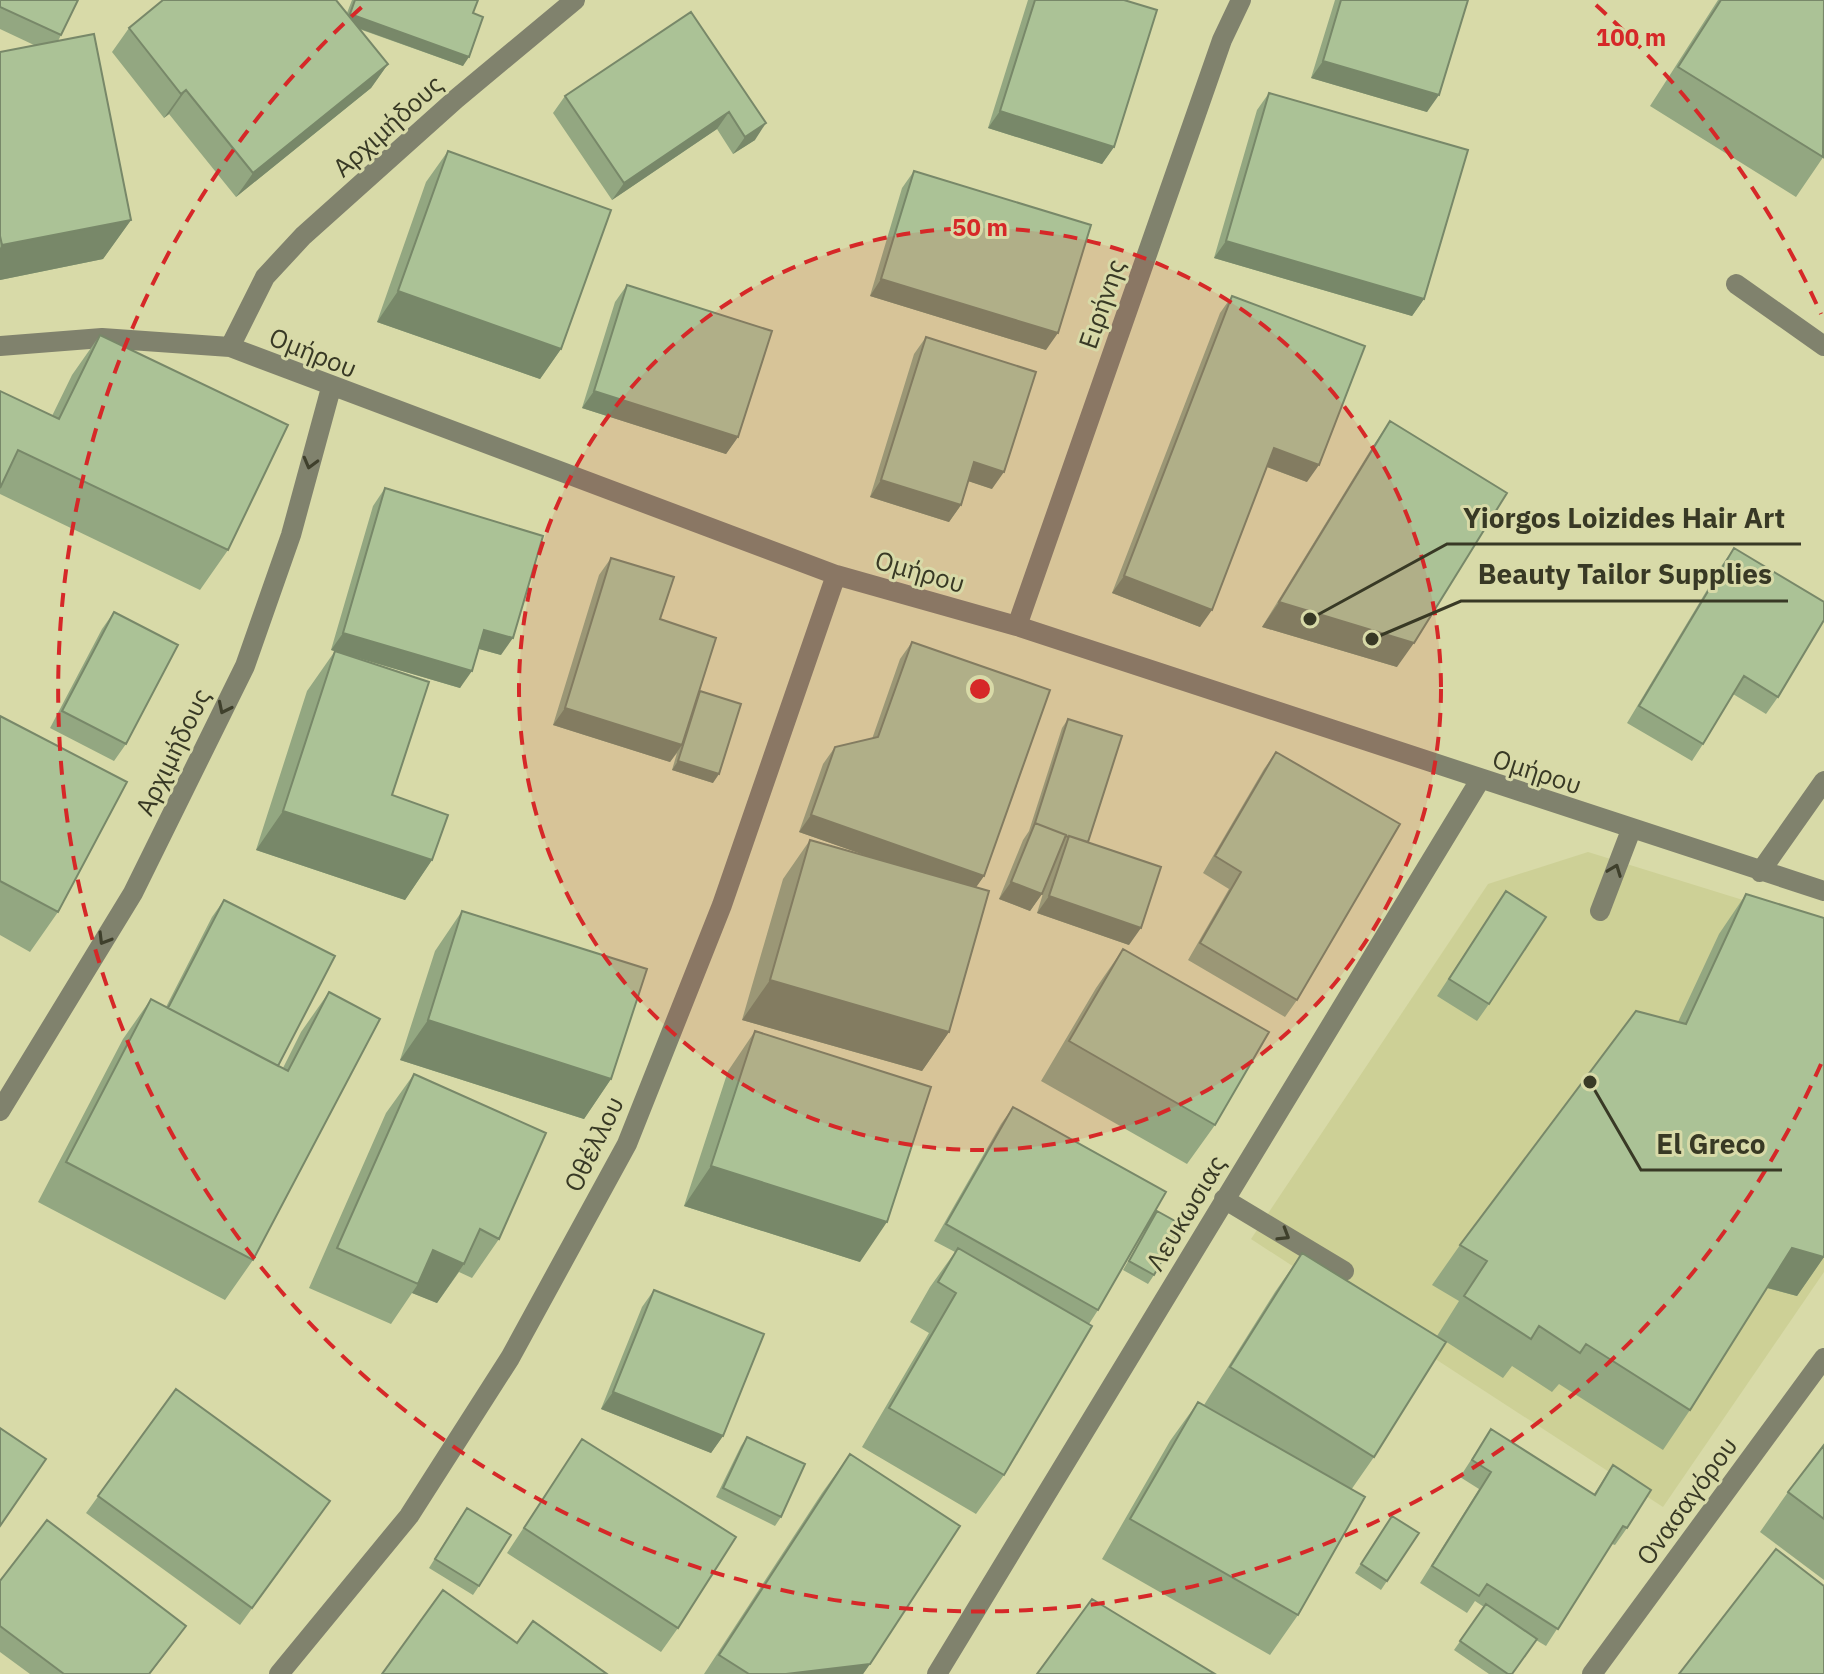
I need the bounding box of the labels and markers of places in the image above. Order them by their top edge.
callout: Yiorgos Loizides Hair Art [1447,492,1801,544]
callout: Beauty Tailor Supplies [1461,549,1788,601]
centre of rings [966,675,994,703]
callout: El Greco [1641,1118,1782,1170]

